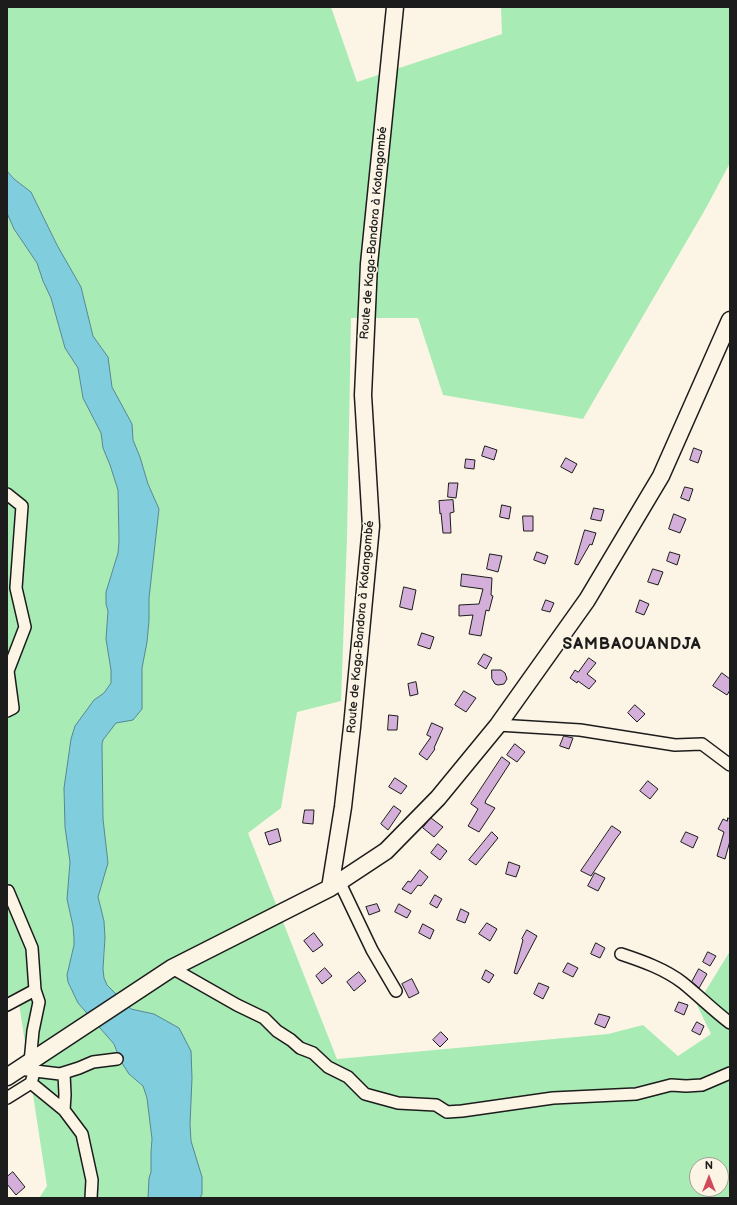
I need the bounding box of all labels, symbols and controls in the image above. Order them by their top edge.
street label: Route de Kaga-Bandora à Kotangombé [358,126,390,340]
street label: Route de Kaga-Bandora à Kotangombé [345,520,377,734]
district label: SAMBAOUANDJA [563,635,701,655]
north arrow [689,1157,729,1197]
text: N [705,1159,713,1172]

